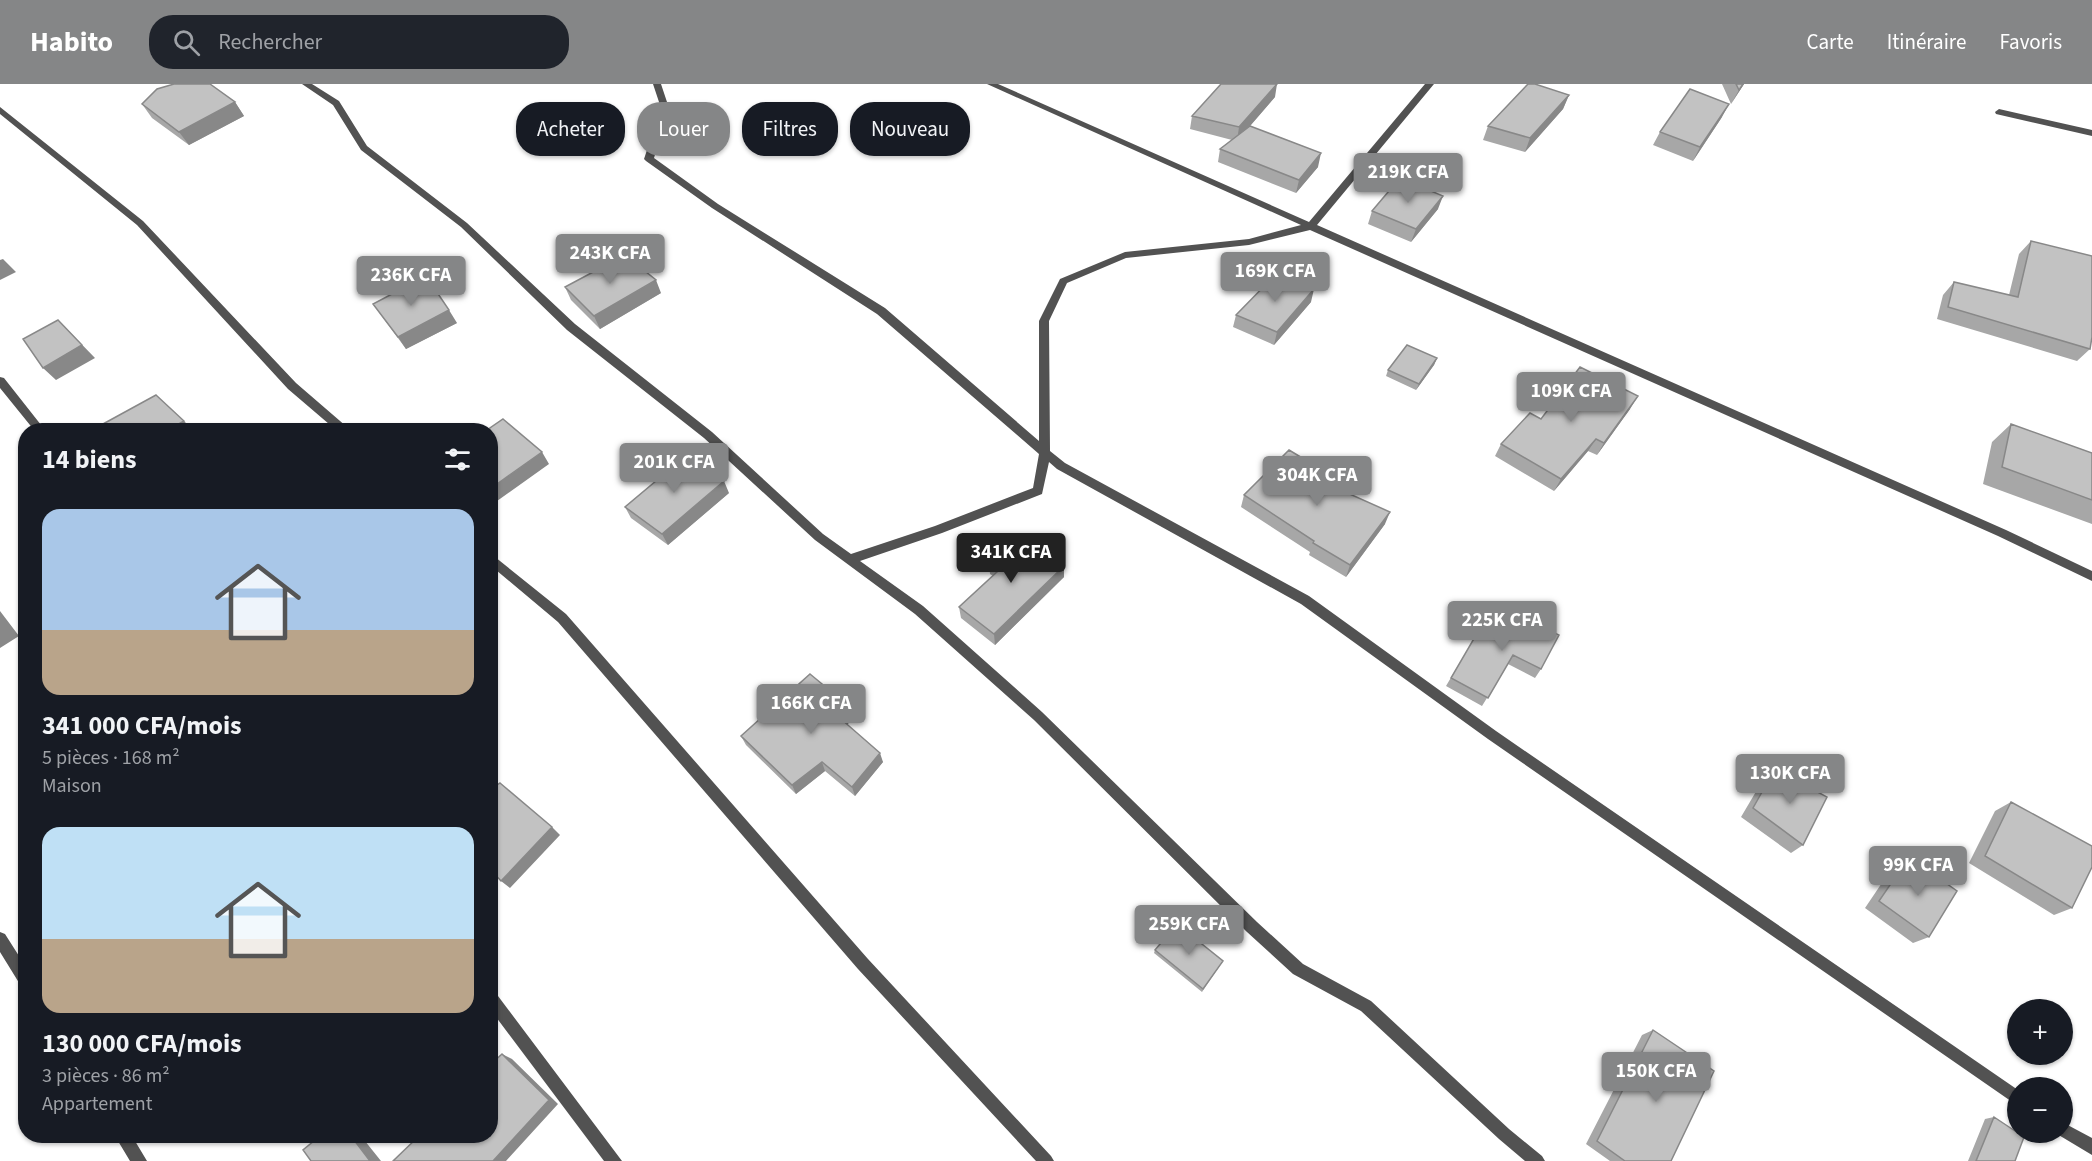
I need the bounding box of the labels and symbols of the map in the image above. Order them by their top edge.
pin: 219K CFA [1346,153,1470,204]
pin: 243K CFA [548,234,672,285]
pin: 169K CFA [1213,252,1337,303]
pin: 236K CFA [349,256,473,307]
pin: 109K CFA [1509,372,1633,423]
pin: 201K CFA [612,443,736,494]
pin: 304K CFA [1255,456,1379,507]
pin: 341K CFA [949,533,1073,584]
pin: 225K CFA [1440,601,1564,652]
pin: 166K CFA [749,684,873,735]
pin: 130K CFA [1728,754,1852,805]
pin: 99K CFA [1863,846,1973,897]
pin: 259K CFA [1127,905,1251,956]
pin: 150K CFA [1594,1052,1718,1103]

